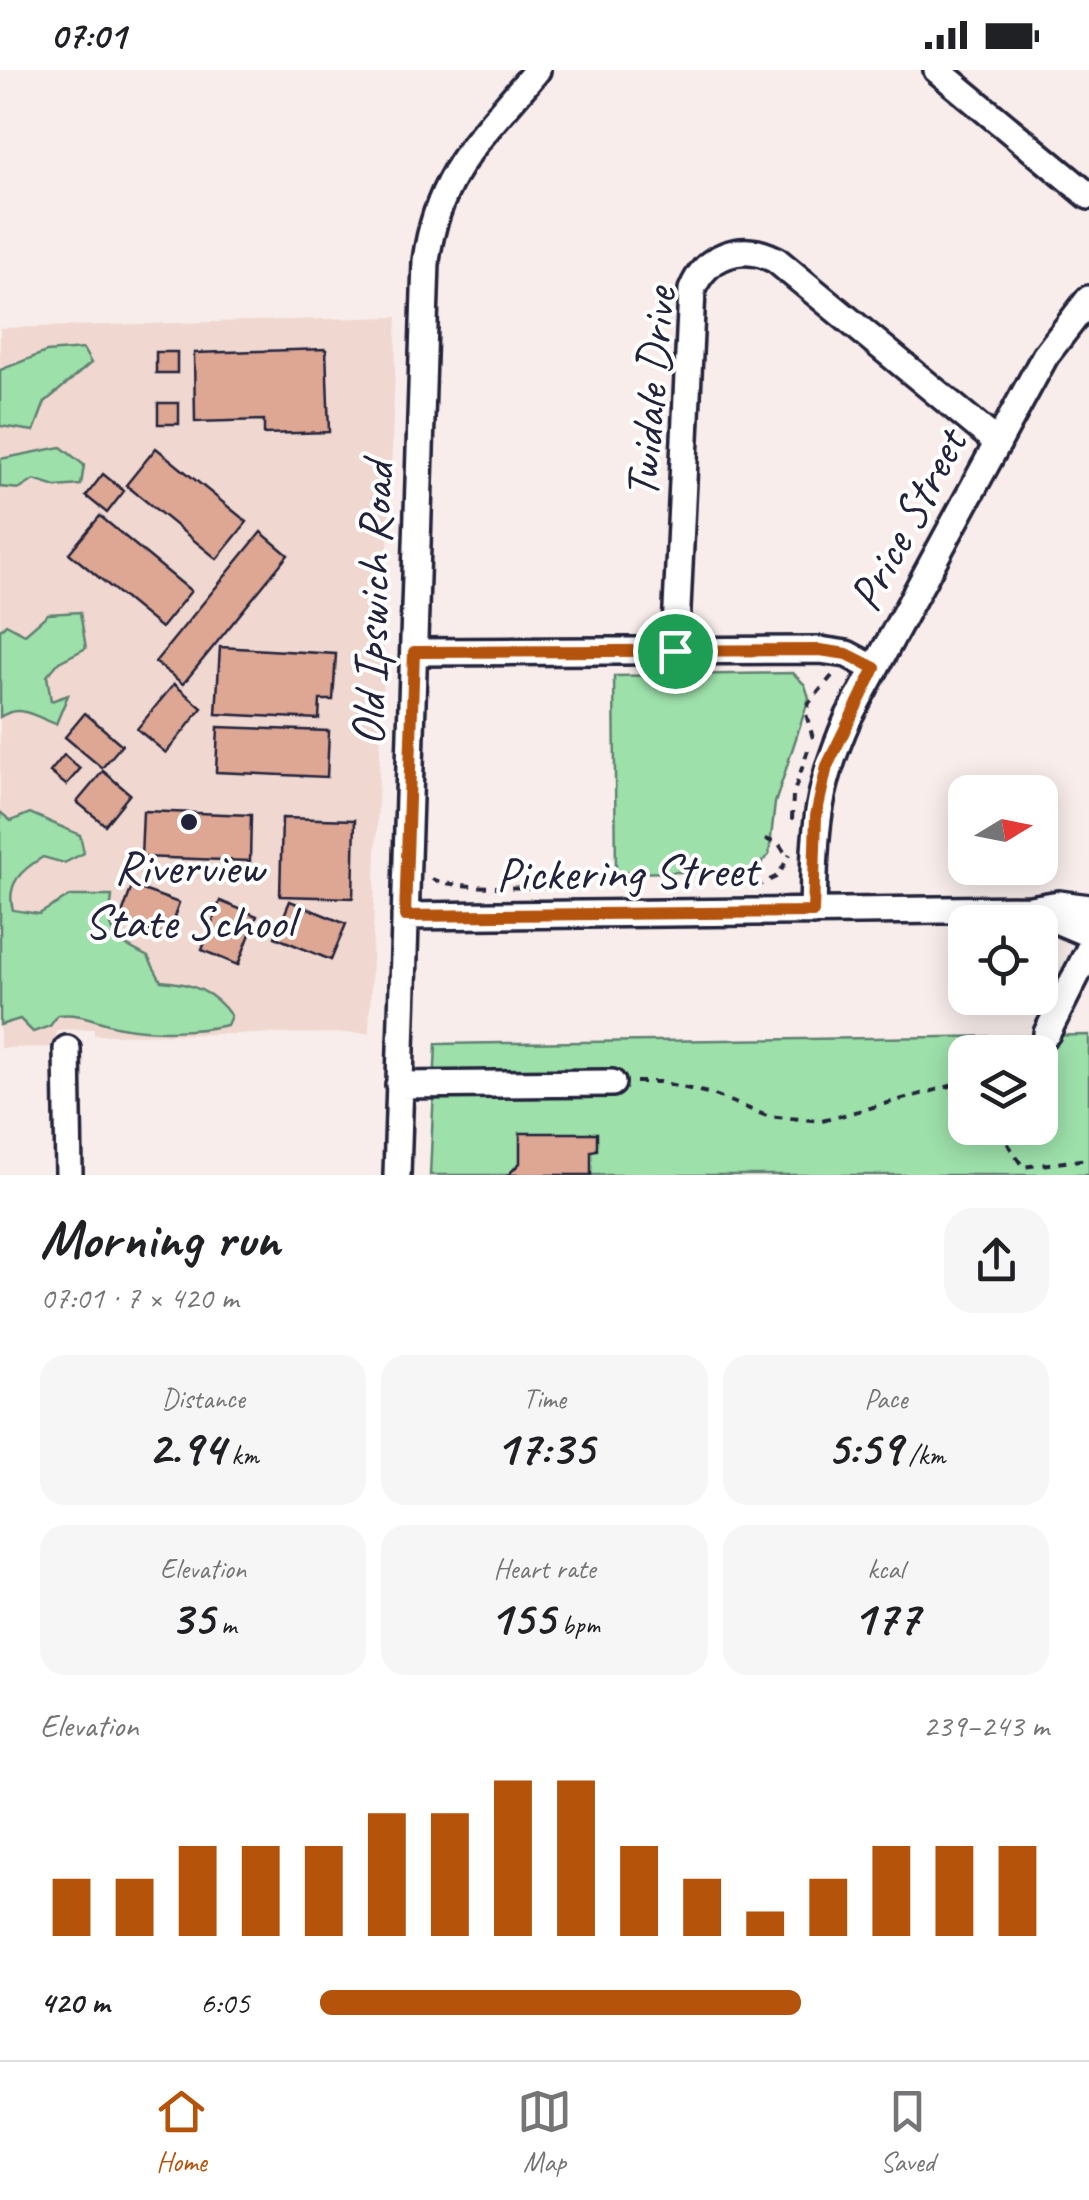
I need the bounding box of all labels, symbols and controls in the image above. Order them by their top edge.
text: 07:01 [50,12,126,59]
street label: Twidale Drive [611,282,689,501]
street label: Price Street [834,416,982,621]
street label: Old Ipswich Road [337,454,407,747]
pin [633,609,718,694]
icon: arrive [648,624,703,679]
north arrow [948,775,1058,885]
map controls [948,775,1058,1145]
marker: Riverview State School [178,811,200,833]
place label: Riverview State School [84,837,302,952]
street label: Pickering Street [495,840,763,904]
button: locate [948,905,1058,1015]
button: layers [948,1035,1058,1145]
text: Morning run [40,1204,280,1274]
button: share [944,1208,1049,1313]
text: 07:01 · 7 × 420 m [40,1277,238,1318]
text: Distance [161,1381,245,1416]
text: Time [523,1381,566,1416]
text: Pace [864,1381,907,1416]
text: 2.94 [148,1416,225,1479]
text: 17:35 [495,1416,594,1479]
text: 5:59 [827,1416,902,1479]
text: km [225,1437,259,1472]
text: /km [902,1437,945,1472]
text: Elevation [160,1551,246,1586]
text: Heart rate [493,1551,596,1586]
text: kcal [867,1551,904,1586]
text: 35 [170,1586,214,1649]
text: 155 [489,1586,555,1649]
text: 177 [852,1586,919,1649]
text: m [214,1607,237,1642]
text: bpm [555,1607,600,1642]
text: Elevation [40,1705,138,1746]
text: 239–243 m [923,1705,1049,1746]
text: 420 m [40,1982,109,2023]
text: 6:05 [200,1982,250,2023]
tab: Home [154,2084,209,2179]
tab: Map [517,2084,572,2179]
tab: Saved [880,2084,935,2179]

